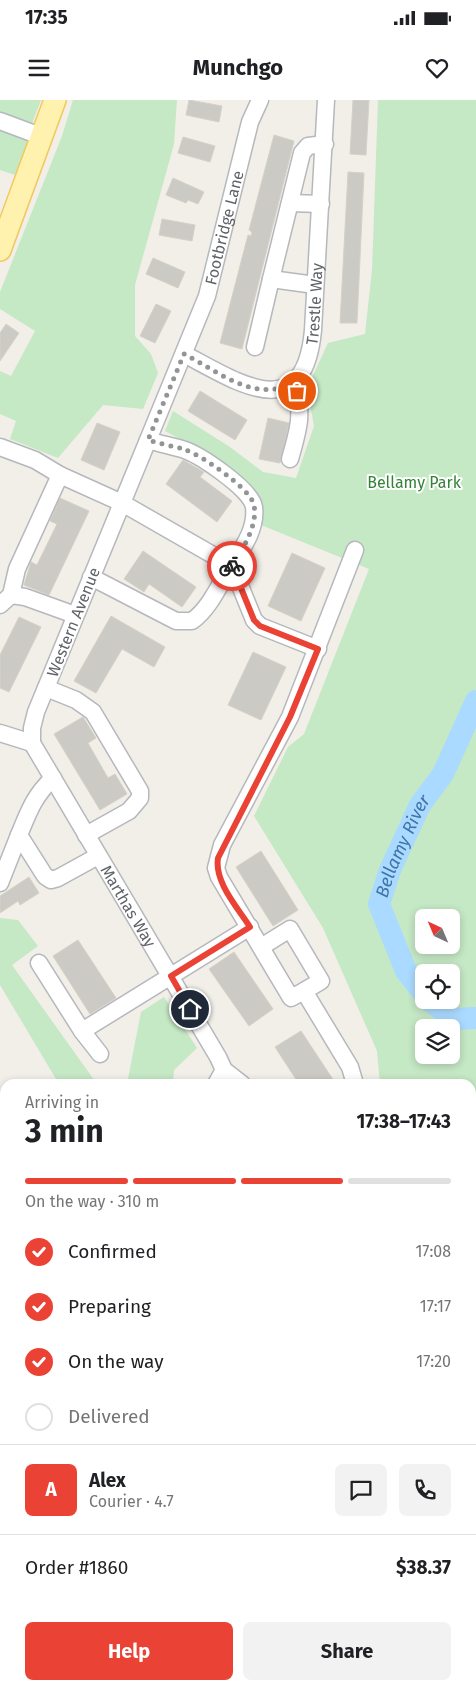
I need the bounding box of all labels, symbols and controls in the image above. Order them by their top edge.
text: 17:35 [25,6,68,29]
icon: menu [25,54,53,82]
text: Munchgo [193,54,283,81]
icon: heart [423,54,451,82]
street label: Footbridge Lane [201,169,248,287]
street label: Trestle Way [302,262,327,346]
pin [276,370,318,412]
icon: bag [283,377,311,405]
park label: Bellamy Park [367,473,462,492]
courier [207,541,257,591]
icon: bike [218,552,246,580]
street label: Western Avenue [43,565,104,680]
water label: Bellamy River [371,789,436,900]
street label: Marthas Way [96,862,160,951]
north arrow [415,909,460,954]
map controls [415,909,460,1064]
button: locate [415,964,460,1009]
pin [169,988,211,1030]
icon: home [176,995,204,1023]
button: layers [415,1019,460,1064]
text: Arriving in [25,1093,99,1112]
text: 17:38–17:43 [356,1110,451,1133]
text: 3 min [25,1112,104,1150]
text: On the way · 310 m [25,1192,159,1211]
icon: check [25,1238,53,1266]
text: Confirmed [68,1240,157,1263]
text: 17:08 [415,1242,451,1261]
icon: check [25,1293,53,1321]
text: Preparing [68,1295,151,1318]
text: 17:17 [420,1297,451,1316]
icon: check [25,1348,53,1376]
text: On the way [68,1350,164,1373]
text: 17:20 [416,1352,451,1371]
text: Delivered [68,1405,150,1428]
button: chat [335,1464,387,1516]
button: phone [399,1464,451,1516]
text: Alex [89,1469,126,1492]
text: A [45,1478,57,1501]
text: Courier · 4.7 [89,1492,174,1511]
text: Order #1860 [25,1556,128,1579]
text: $38.37 [396,1556,451,1579]
button: Help [25,1622,233,1680]
button: Share [243,1622,451,1680]

